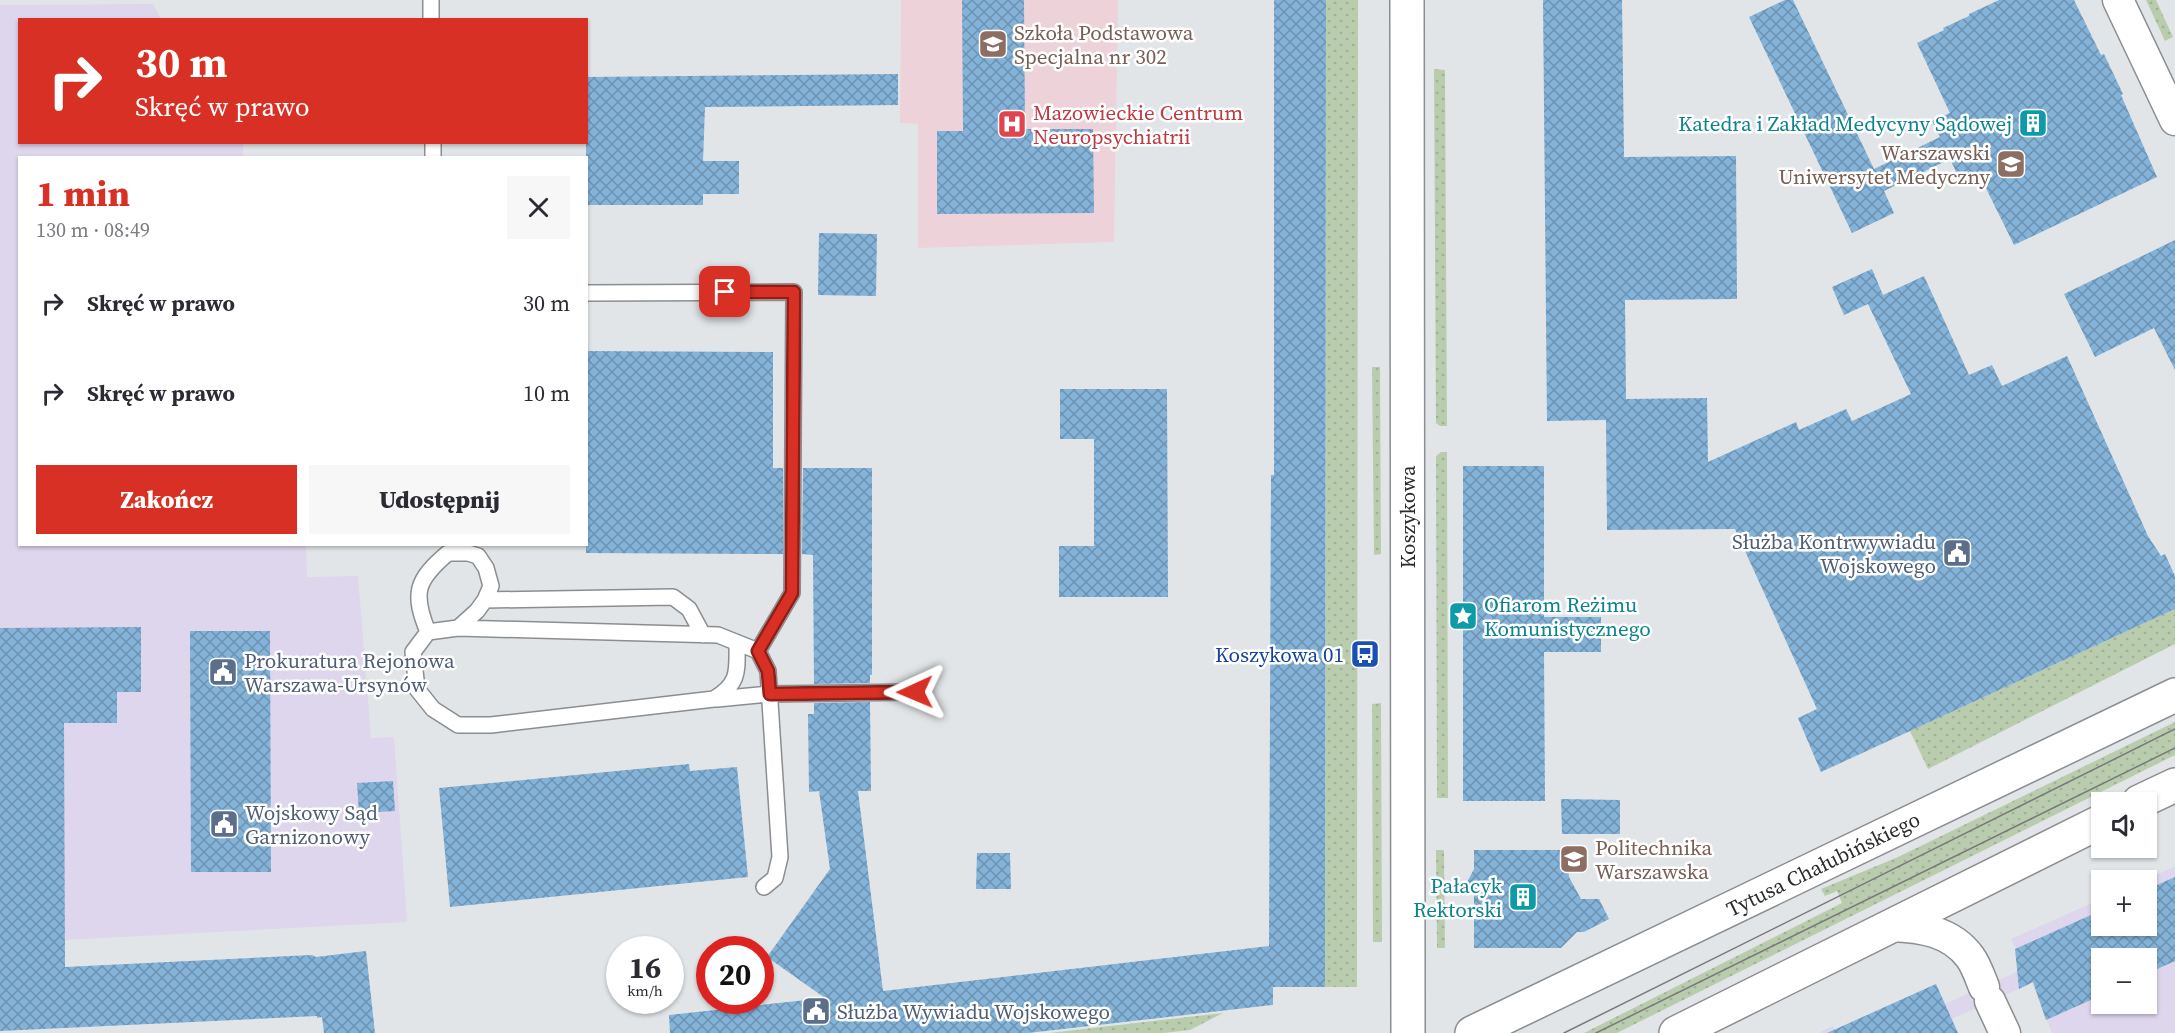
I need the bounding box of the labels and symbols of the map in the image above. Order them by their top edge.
place label: Szkoła Podstawowa Specjalna nr 302 [1014,18,1194,71]
school or university icon: Szkoła Podstawowa Specjalna nr 302 [977,28,1009,60]
place label: Mazowieckie Centrum Neuropsychiatrii [1033,98,1243,151]
building icon: Katedra i Zakład Medycyny Sądowej [2017,107,2049,139]
hospital icon: Mazowieckie Centrum Neuropsychiatrii [996,108,1028,140]
place label: Katedra i Zakład Medycyny Sądowej [1678,109,2012,138]
place label: Warszawski Uniwersytet Medyczny [1778,138,1990,191]
school or university icon: Warszawski Uniwersytet Medyczny [1995,148,2027,180]
pin [699,266,750,317]
street label: Koszykowa [1393,465,1422,569]
place label: Służba Kontrwywiadu Wojskowego [1732,527,1936,580]
public building icon: Służba Kontrwywiadu Wojskowego [1941,537,1973,569]
place label: Ofiarom Reżimu Komunistycznego [1484,590,1651,643]
place icon: Ofiarom Reżimu Komunistycznego [1447,600,1479,632]
bus stop icon: Koszykowa 01 [1349,638,1381,670]
place label: Koszykowa 01 [1215,640,1344,669]
place label: Prokuratura Rejonowa Warszawa-Ursynów [244,646,455,699]
public building icon: Prokuratura Rejonowa Warszawa-Ursynów [207,656,239,688]
position arrow [883,660,947,724]
place label: Wojskowy Sąd Garnizonowy [245,798,378,851]
street label: Tytusa Chałubińskiego [1721,804,1925,924]
public building icon: Wojskowy Sąd Garnizonowy [208,808,240,840]
place label: Politechnika Warszawska [1595,833,1712,886]
school or university icon: Politechnika Warszawska [1558,843,1590,875]
place label: Pałacyk Rektorski [1413,871,1502,924]
building icon: Pałacyk Rektorski [1507,881,1539,913]
speed limit sign: 20 [696,936,774,1014]
public building icon: Służba Wywiadu Wojskowego [800,995,832,1027]
place label: Służba Wywiadu Wojskowego [837,997,1110,1026]

